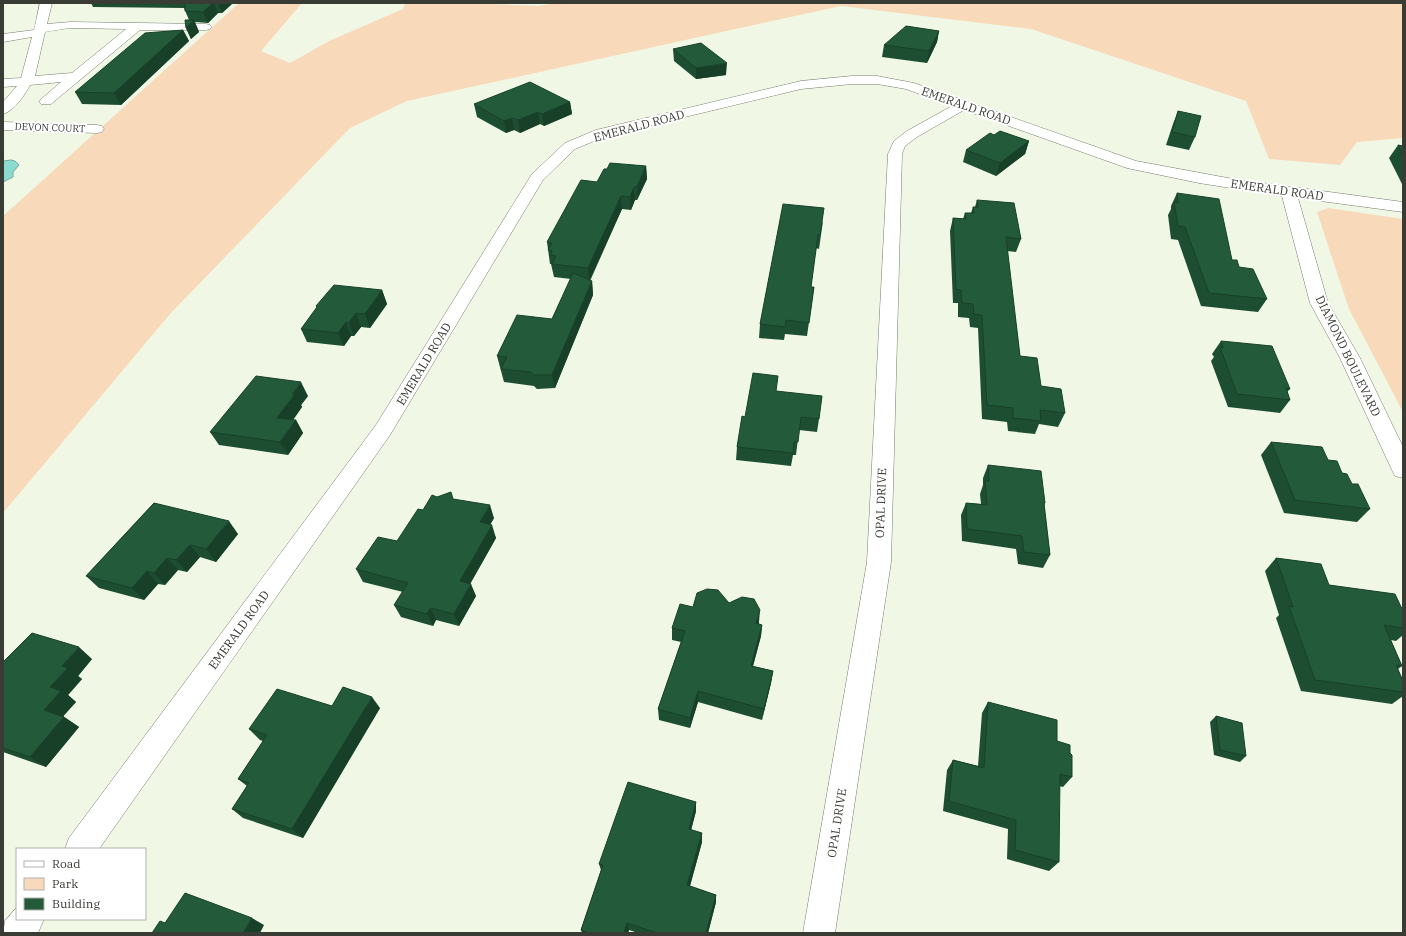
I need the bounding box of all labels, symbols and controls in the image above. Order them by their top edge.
street label: EMERALD ROAD [919,83,1013,128]
street label: EMERALD ROAD [592,106,686,145]
street label: DEVON COURT [14,120,86,135]
street label: EMERALD ROAD [1230,176,1324,203]
street label: DIAMOND BOULEVARD [1313,293,1384,419]
street label: EMERALD ROAD [393,320,454,408]
street label: OPAL DRIVE [872,468,889,538]
street label: EMERALD ROAD [205,587,272,672]
street label: OPAL DRIVE [824,787,849,859]
legend [16,848,146,920]
text: Road [52,856,81,871]
text: Park [52,876,78,891]
text: Building [52,896,100,911]

